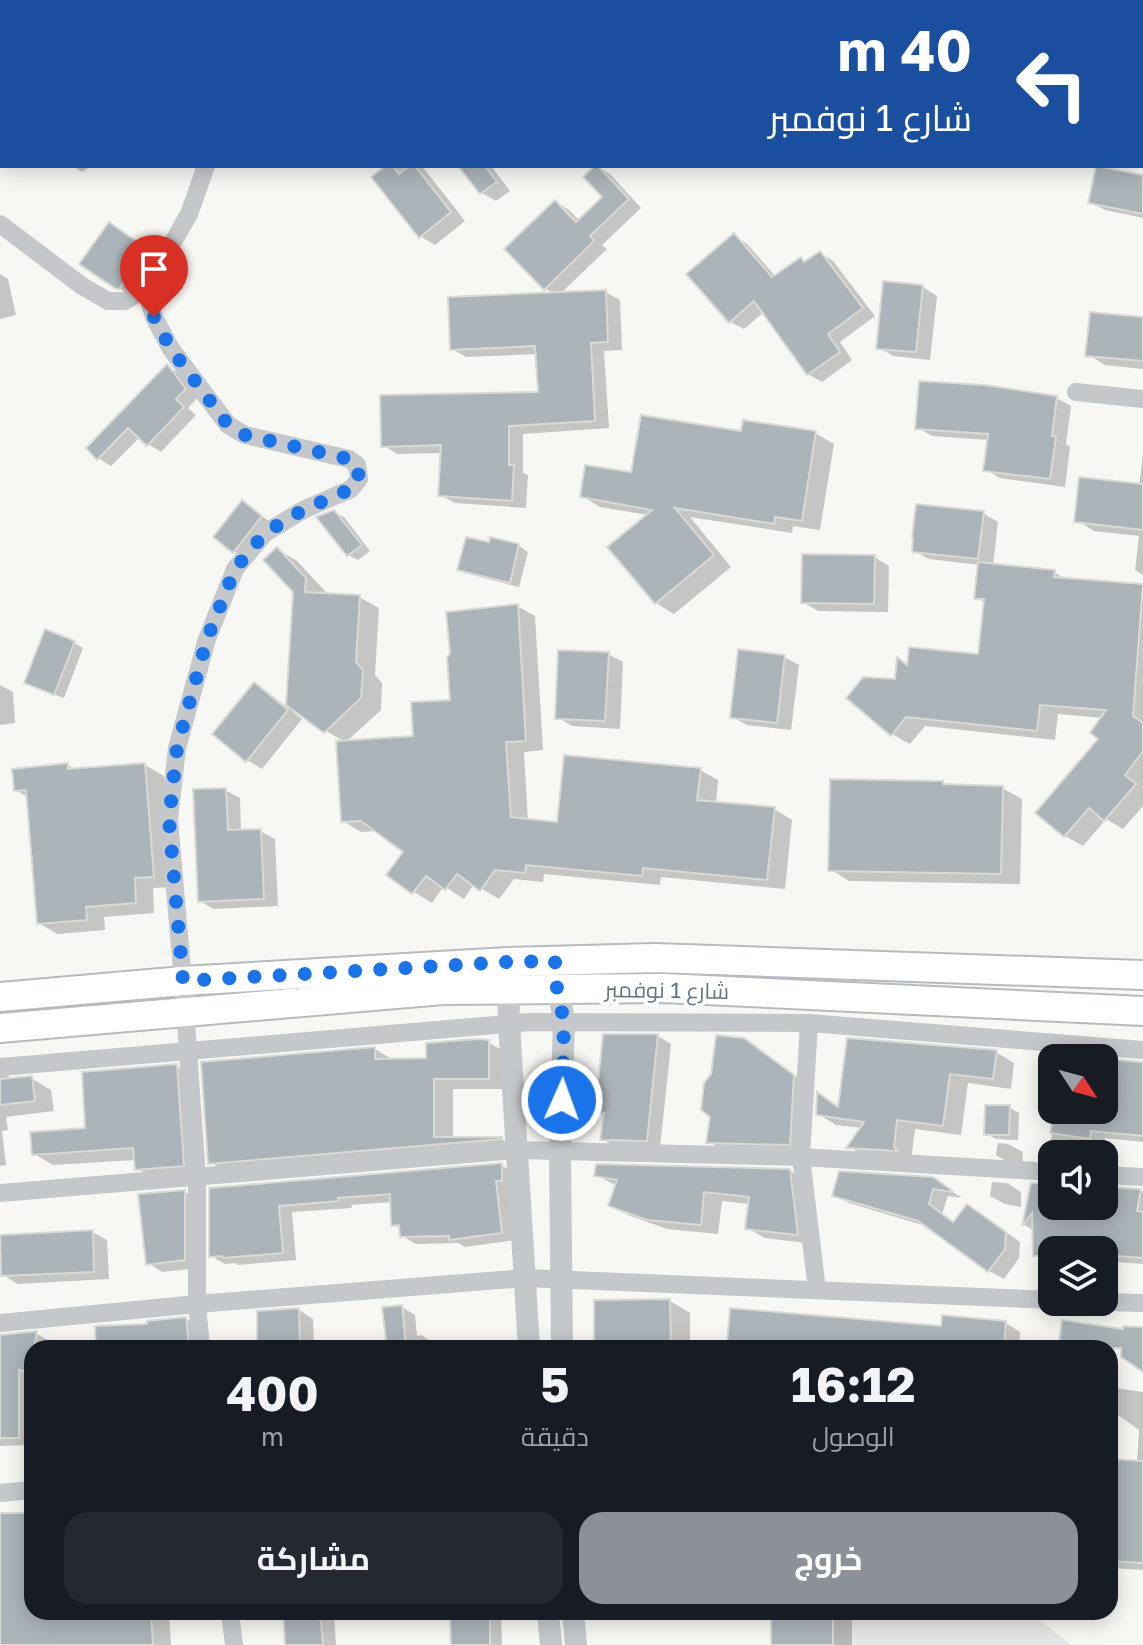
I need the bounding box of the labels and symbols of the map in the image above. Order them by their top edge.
pin [120,235,188,317]
street label: شارع 1 نوفمبر [603,975,729,1006]
north arrow [1038,1044,1118,1124]
position arrow [520,1058,604,1142]

